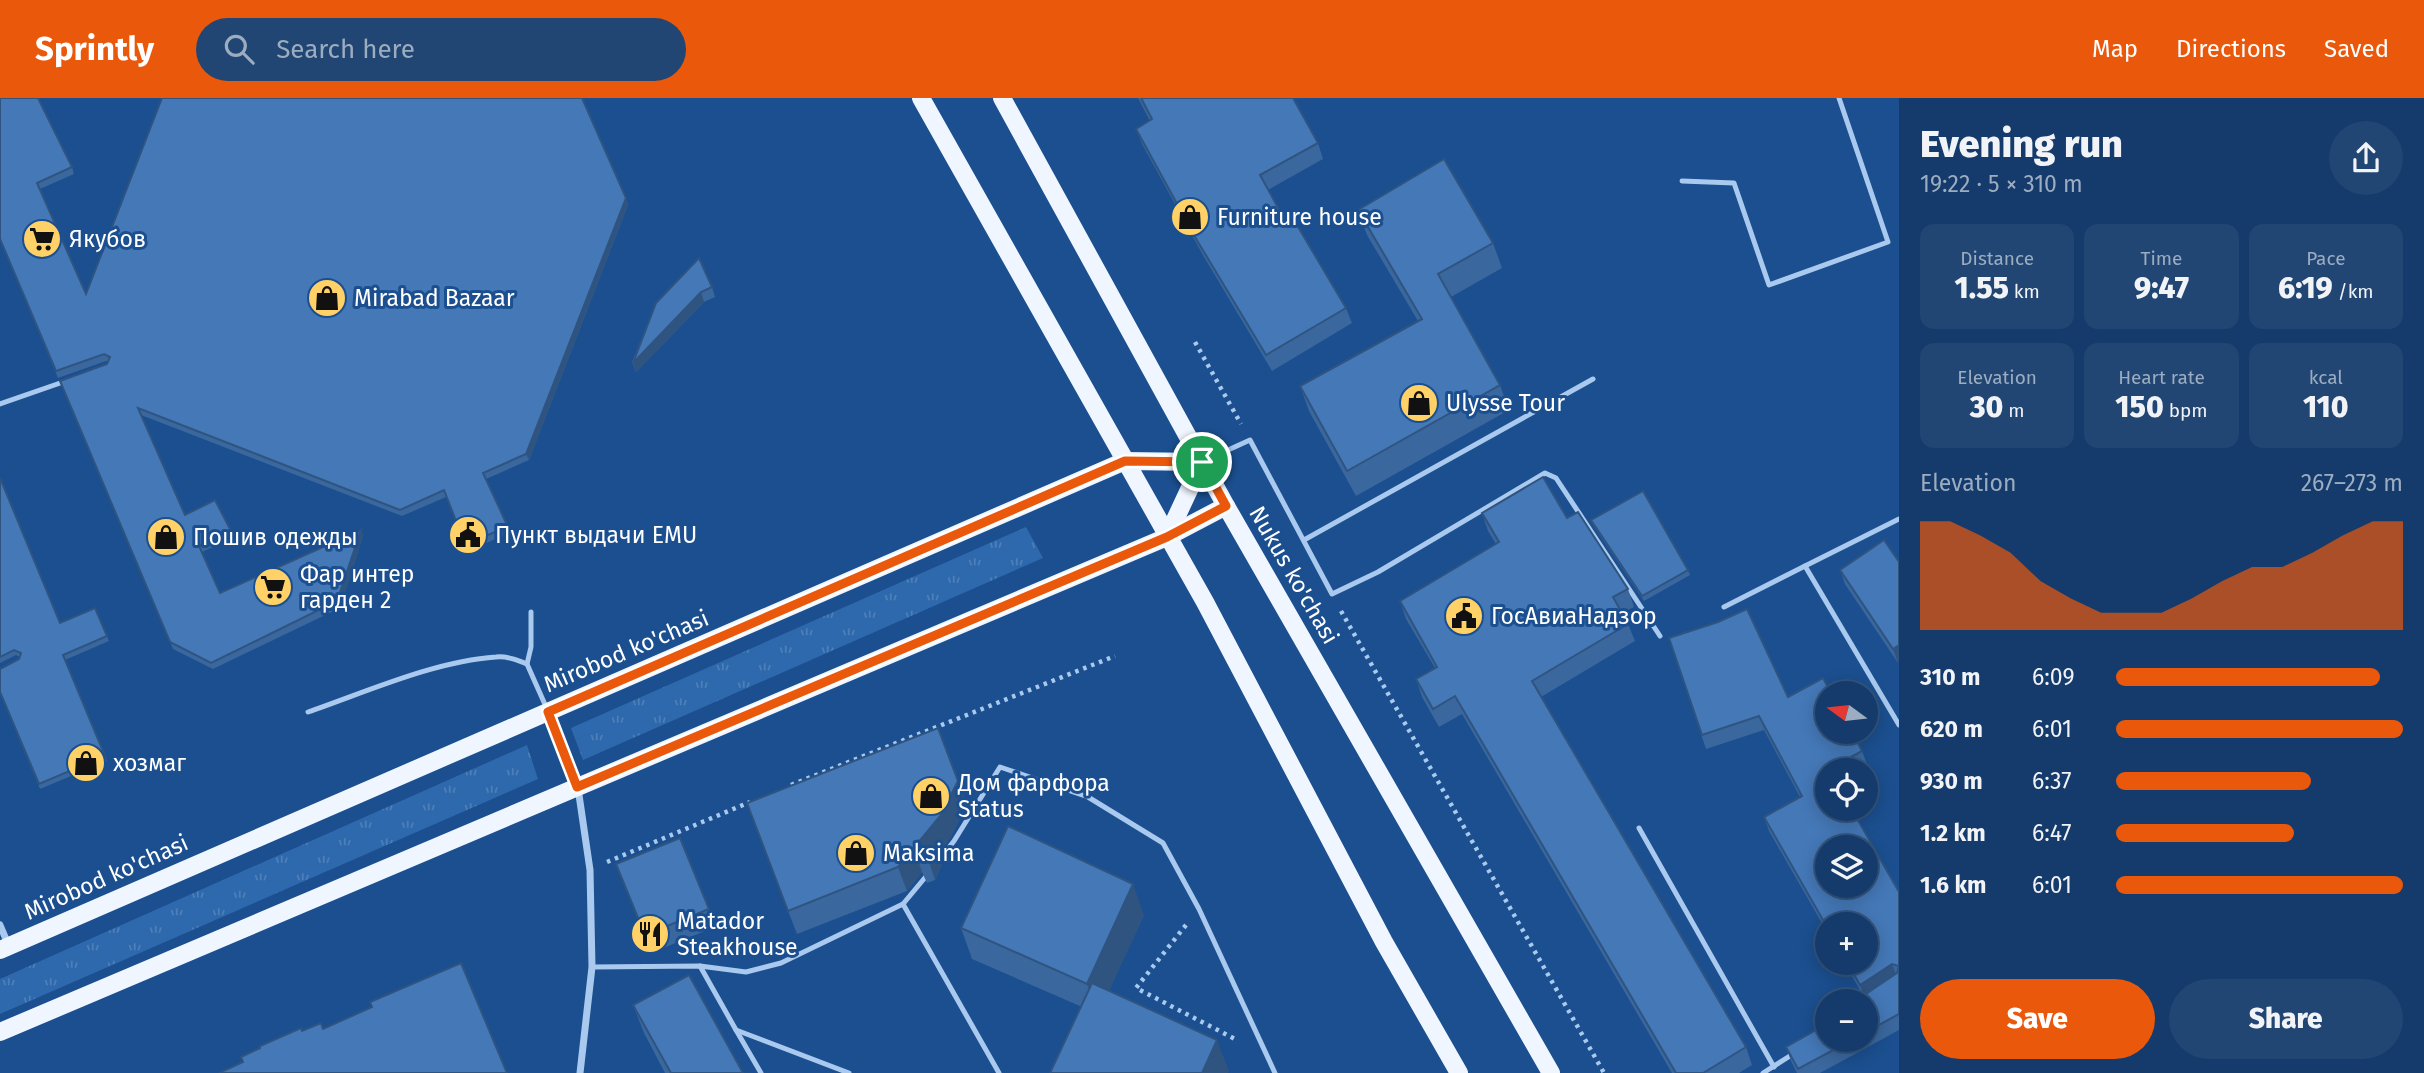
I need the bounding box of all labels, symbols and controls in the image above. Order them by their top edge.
search box [196,18,686,81]
text: Sprintly [35,29,154,69]
icon: search [220,30,258,68]
text: Search here [276,34,415,65]
text: Map [2092,35,2138,63]
text: Directions [2176,35,2286,63]
text: Saved [2324,35,2389,63]
text: Evening run [1920,121,2123,167]
button: share [2329,121,2403,195]
text: 19:22 · 5 × 310 m [1920,170,2083,198]
shop icon: Furniture house [1169,196,1211,238]
place label: Furniture house [1217,203,1382,231]
supermarket icon: Якубов [21,218,63,260]
place label: Якубов [69,225,146,253]
text: Distance [1960,247,2034,270]
text: Time [2141,247,2182,270]
text: Pace [2306,247,2346,270]
text: 1.55 [1954,270,2009,306]
text: 9:47 [2134,270,2189,306]
text: 6:19 [2278,270,2333,306]
shop icon: Mirabad Bazaar [306,277,348,319]
text: km [2009,280,2040,303]
text: /km [2333,280,2374,303]
place label: Mirabad Bazaar [354,284,515,312]
text: Elevation [1957,366,2037,389]
text: Heart rate [2118,366,2205,389]
text: kcal [2309,366,2343,389]
shop icon: Ulysse Tour [1398,382,1440,424]
place label: Ulysse Tour [1446,389,1565,417]
text: 30 [1970,389,2003,425]
text: 150 [2115,389,2164,425]
text: 110 [2303,389,2349,425]
text: m [2003,399,2025,422]
text: bpm [2164,399,2208,422]
pin [1172,432,1232,492]
icon: arrive [1183,443,1221,481]
text: Elevation [1920,469,2016,497]
text: 267–273 m [2301,469,2403,497]
street label: Nukus ko'chasi [1243,501,1345,649]
public building icon: Пункт выдачи EMU [447,514,489,556]
shop icon: Пошив одежды [145,516,187,558]
place label: Пункт выдачи EMU [495,521,697,549]
place label: Пошив одежды [193,523,358,551]
place label: Фар интер гарден 2 [300,560,414,614]
supermarket icon: Фар интер гарден 2 [252,566,294,608]
public building icon: ГосАвиаНадзор [1443,595,1485,637]
place label: ГосАвиаНадзор [1491,602,1657,630]
street label: Mirobod ko'chasi [539,604,713,698]
text: 310 m [1920,663,1980,691]
text: 6:09 [2032,663,2074,691]
north arrow [1815,681,1878,744]
map controls [1815,681,1878,1052]
text: 620 m [1920,715,1983,743]
text: 6:01 [2032,715,2072,743]
shop icon: хозмаг [65,742,107,784]
place label: хозмаг [113,749,186,777]
button: locate [1815,758,1878,821]
text: 930 m [1920,767,1983,795]
text: 6:37 [2032,767,2072,795]
place label: Дом фарфора Status [957,769,1110,823]
shop icon: Дом фарфора Status [910,775,952,817]
text: 1.2 km [1920,819,1986,847]
text: 6:47 [2032,819,2072,847]
street label: Mirobod ko'chasi [20,828,192,926]
shop icon: Maksima [835,832,877,874]
button: layers [1815,835,1878,898]
place label: Maksima [883,839,975,867]
text: 1.6 km [1920,871,1987,899]
text: 6:01 [2032,871,2072,899]
place label: Matador Steakhouse [677,907,798,961]
button: + [1815,912,1878,975]
restaurant icon: Matador Steakhouse [629,913,671,955]
button: Save [1920,979,2155,1059]
button: Share [2169,979,2403,1059]
button: − [1815,989,1878,1052]

